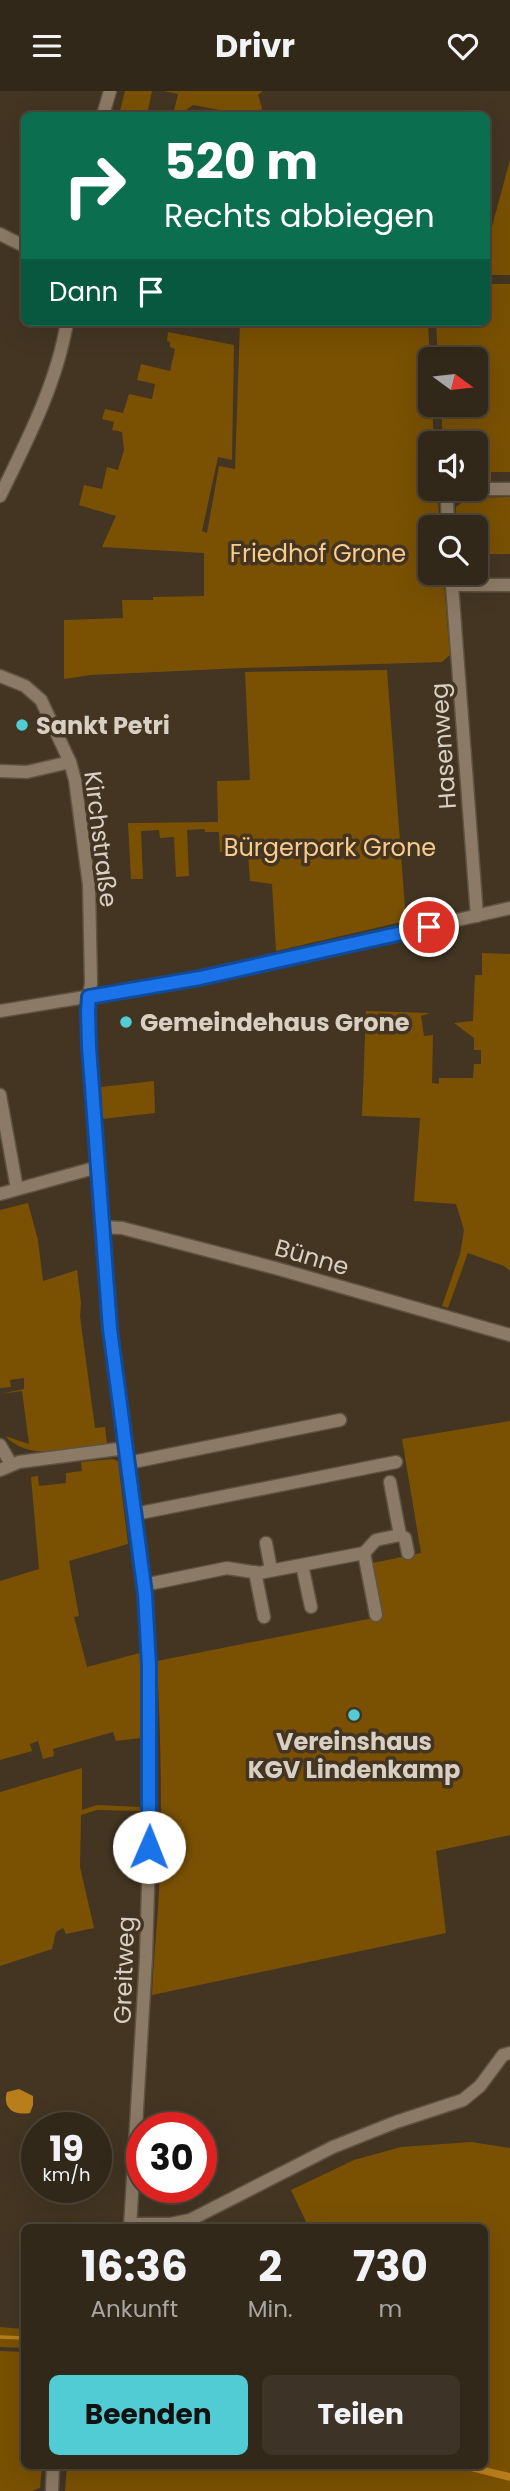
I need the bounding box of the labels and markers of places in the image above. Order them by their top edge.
place label: Sankt Petri [36,709,170,742]
marker: Sankt Petri [14,717,30,733]
pin [399,897,459,957]
place label: Gemeindehaus Grone [140,1006,410,1039]
marker: Gemeindehaus Grone [118,1014,134,1030]
marker: Vereinshaus KGV Lindenkamp [346,1707,362,1723]
place label: Vereinshaus KGV Lindenkamp [248,1725,460,1786]

